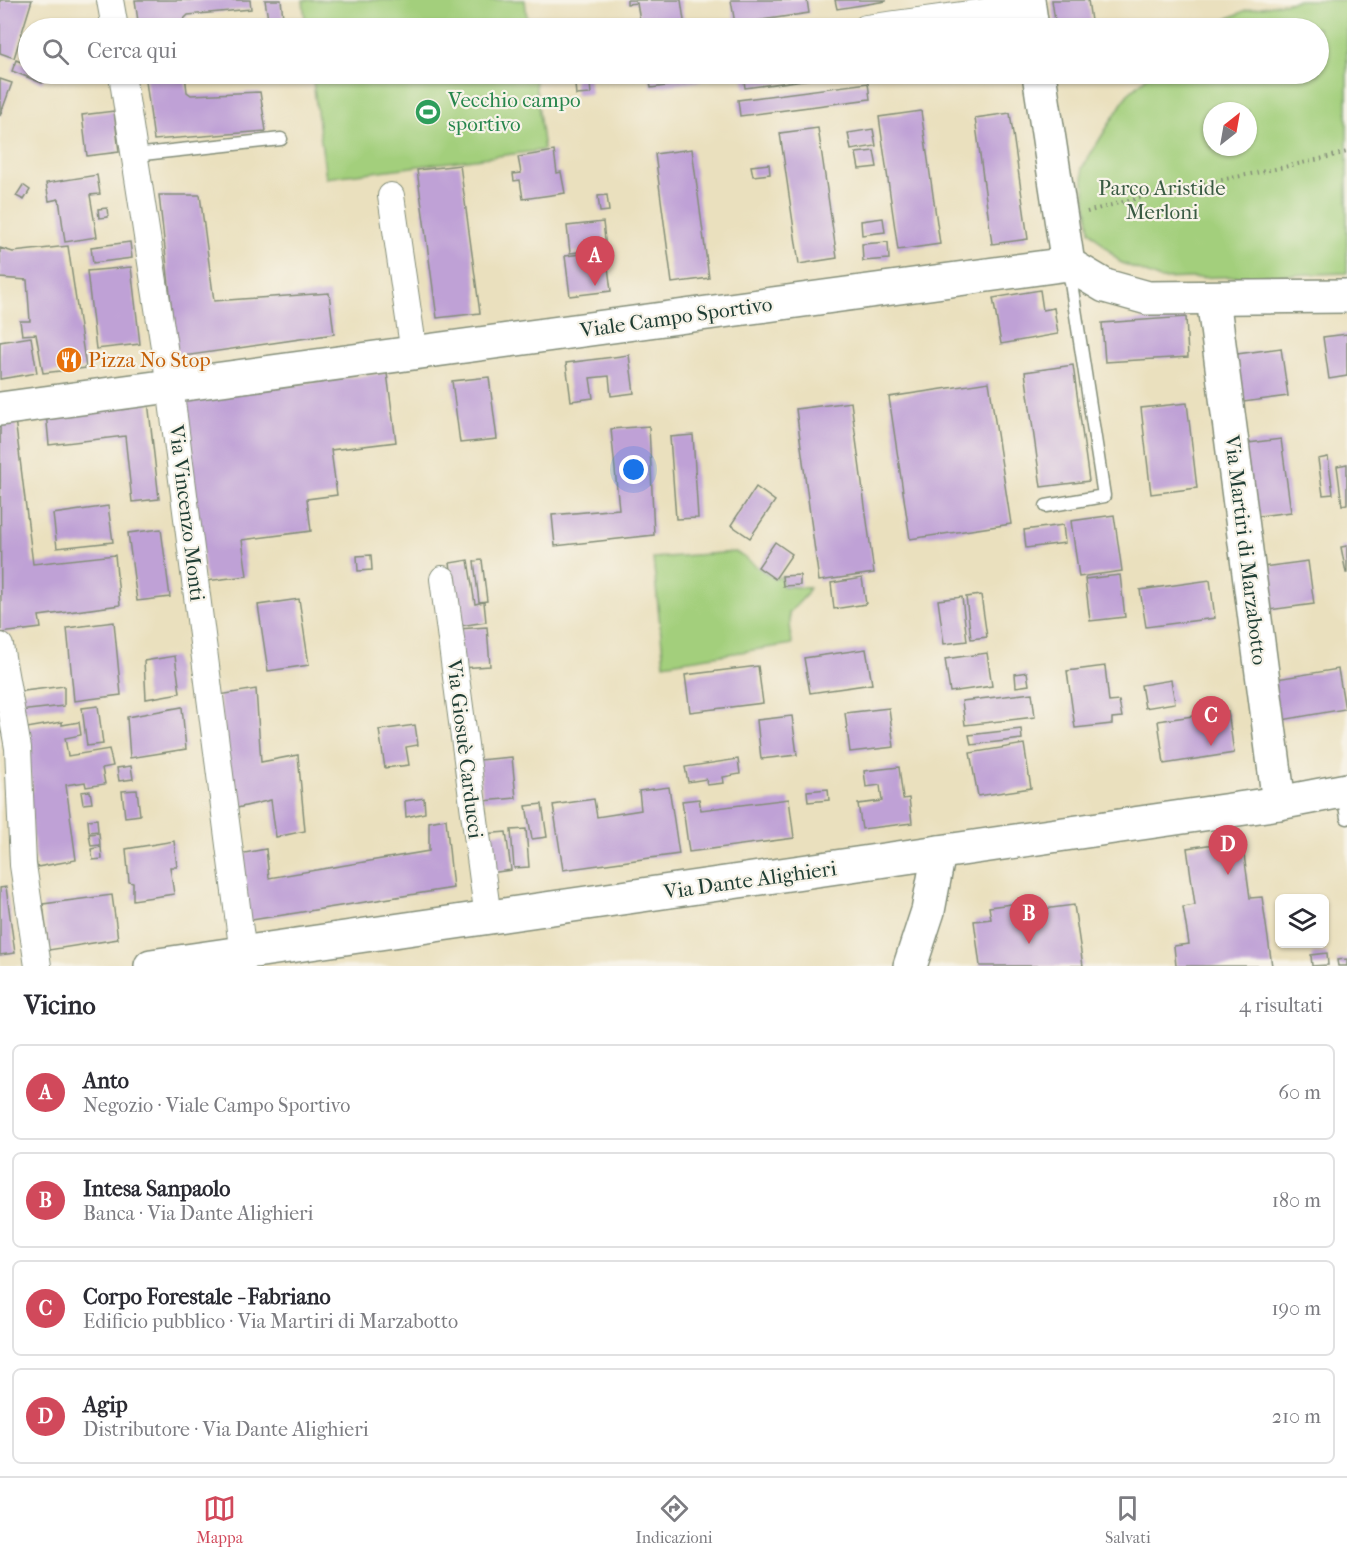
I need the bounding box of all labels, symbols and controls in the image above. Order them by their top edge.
search box [18,18,1329,84]
icon: search [39,35,72,68]
text: Cerca qui [87,38,177,64]
place label: Vecchio campo sportivo [447,88,581,136]
sports icon: Vecchio campo sportivo [413,97,443,127]
north arrow [1203,102,1257,156]
park label: Parco Aristide Merloni [1098,176,1226,224]
pin: A [576,236,614,286]
street label: Viale Campo Sportivo [577,292,774,343]
restaurant icon: Pizza No Stop [54,345,84,375]
place label: Pizza No Stop [88,348,211,372]
street label: Via Vincenzo Monti [164,422,210,603]
street label: Via Martiri di Marzabotto [1220,433,1272,666]
your location [619,455,648,484]
street label: Via Giosuè Carducci [442,657,488,840]
pin: C [1192,696,1230,746]
pin: D [1208,826,1248,875]
street label: Via Dante Alighieri [661,856,838,904]
pin: B [1010,894,1048,944]
map controls [1275,894,1329,948]
button: layers [1275,894,1329,948]
text: Vicino [24,990,96,1021]
text: 4 risultati [1239,994,1323,1017]
text: Anto [83,1068,129,1094]
text: A [39,1081,52,1104]
text: 60 m [1278,1081,1321,1104]
text: Negozio · Viale Campo Sportivo [83,1094,350,1117]
text: Intesa Sanpaolo [83,1176,230,1202]
text: B [39,1189,52,1212]
text: 180 m [1272,1189,1321,1212]
text: Banca · Via Dante Alighieri [83,1202,313,1225]
text: Corpo Forestale - Fabriano [83,1284,331,1310]
text: C [39,1297,52,1320]
text: 190 m [1271,1297,1321,1320]
text: Edificio pubblico · Via Martiri di Marzabotto [83,1310,458,1333]
text: Agip [83,1392,128,1418]
text: D [38,1405,53,1428]
text: 210 m [1272,1405,1321,1428]
text: Distributore · Via Dante Alighieri [83,1418,369,1441]
tab: Mappa [196,1492,243,1547]
tab: Indicazioni [636,1492,713,1547]
tab: Salvati [1105,1492,1151,1547]

